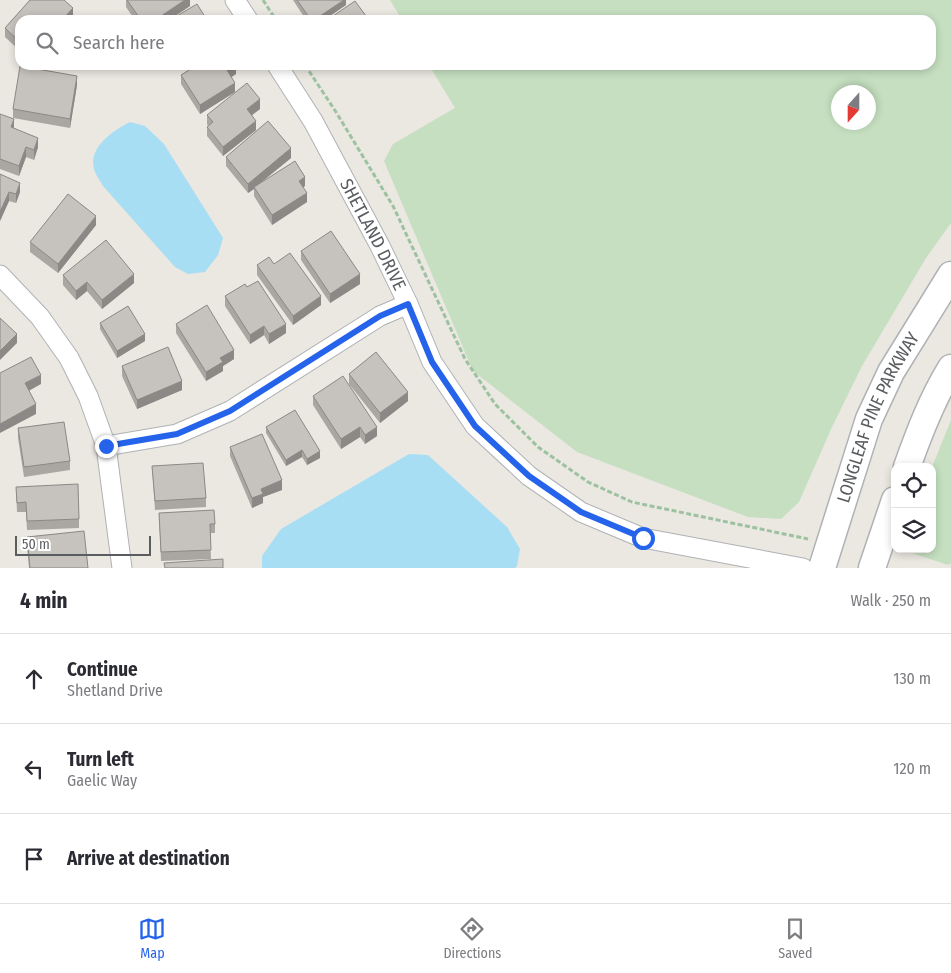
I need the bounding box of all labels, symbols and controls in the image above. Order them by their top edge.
search box [15,15,936,70]
icon: search [33,29,61,57]
text: Search here [73,31,165,54]
north arrow [831,85,876,130]
street label: SHETLAND DRIVE [335,175,411,294]
street label: LONGLEAF PINE PARKWAY [832,328,924,505]
route end [95,435,118,458]
map controls [891,463,936,553]
button: locate [891,463,936,508]
button: layers [891,508,936,553]
route start [632,527,655,550]
scale bar [15,533,151,556]
text: 50 m [22,536,50,553]
text: 4 min [20,588,68,614]
text: Walk · 250 m [850,591,931,610]
text: Continue [67,658,138,681]
icon: ahead [20,665,48,693]
text: 130 m [893,669,931,688]
text: Shetland Drive [67,681,163,700]
text: Turn left [67,748,134,771]
icon: left [20,755,48,783]
text: 120 m [893,759,931,778]
text: Gaelic Way [67,771,137,790]
icon: arrive [20,845,48,873]
text: Arrive at destination [67,847,230,870]
tab: Map [138,915,166,962]
tab: Directions [443,915,501,962]
tab: Saved [778,915,813,962]

